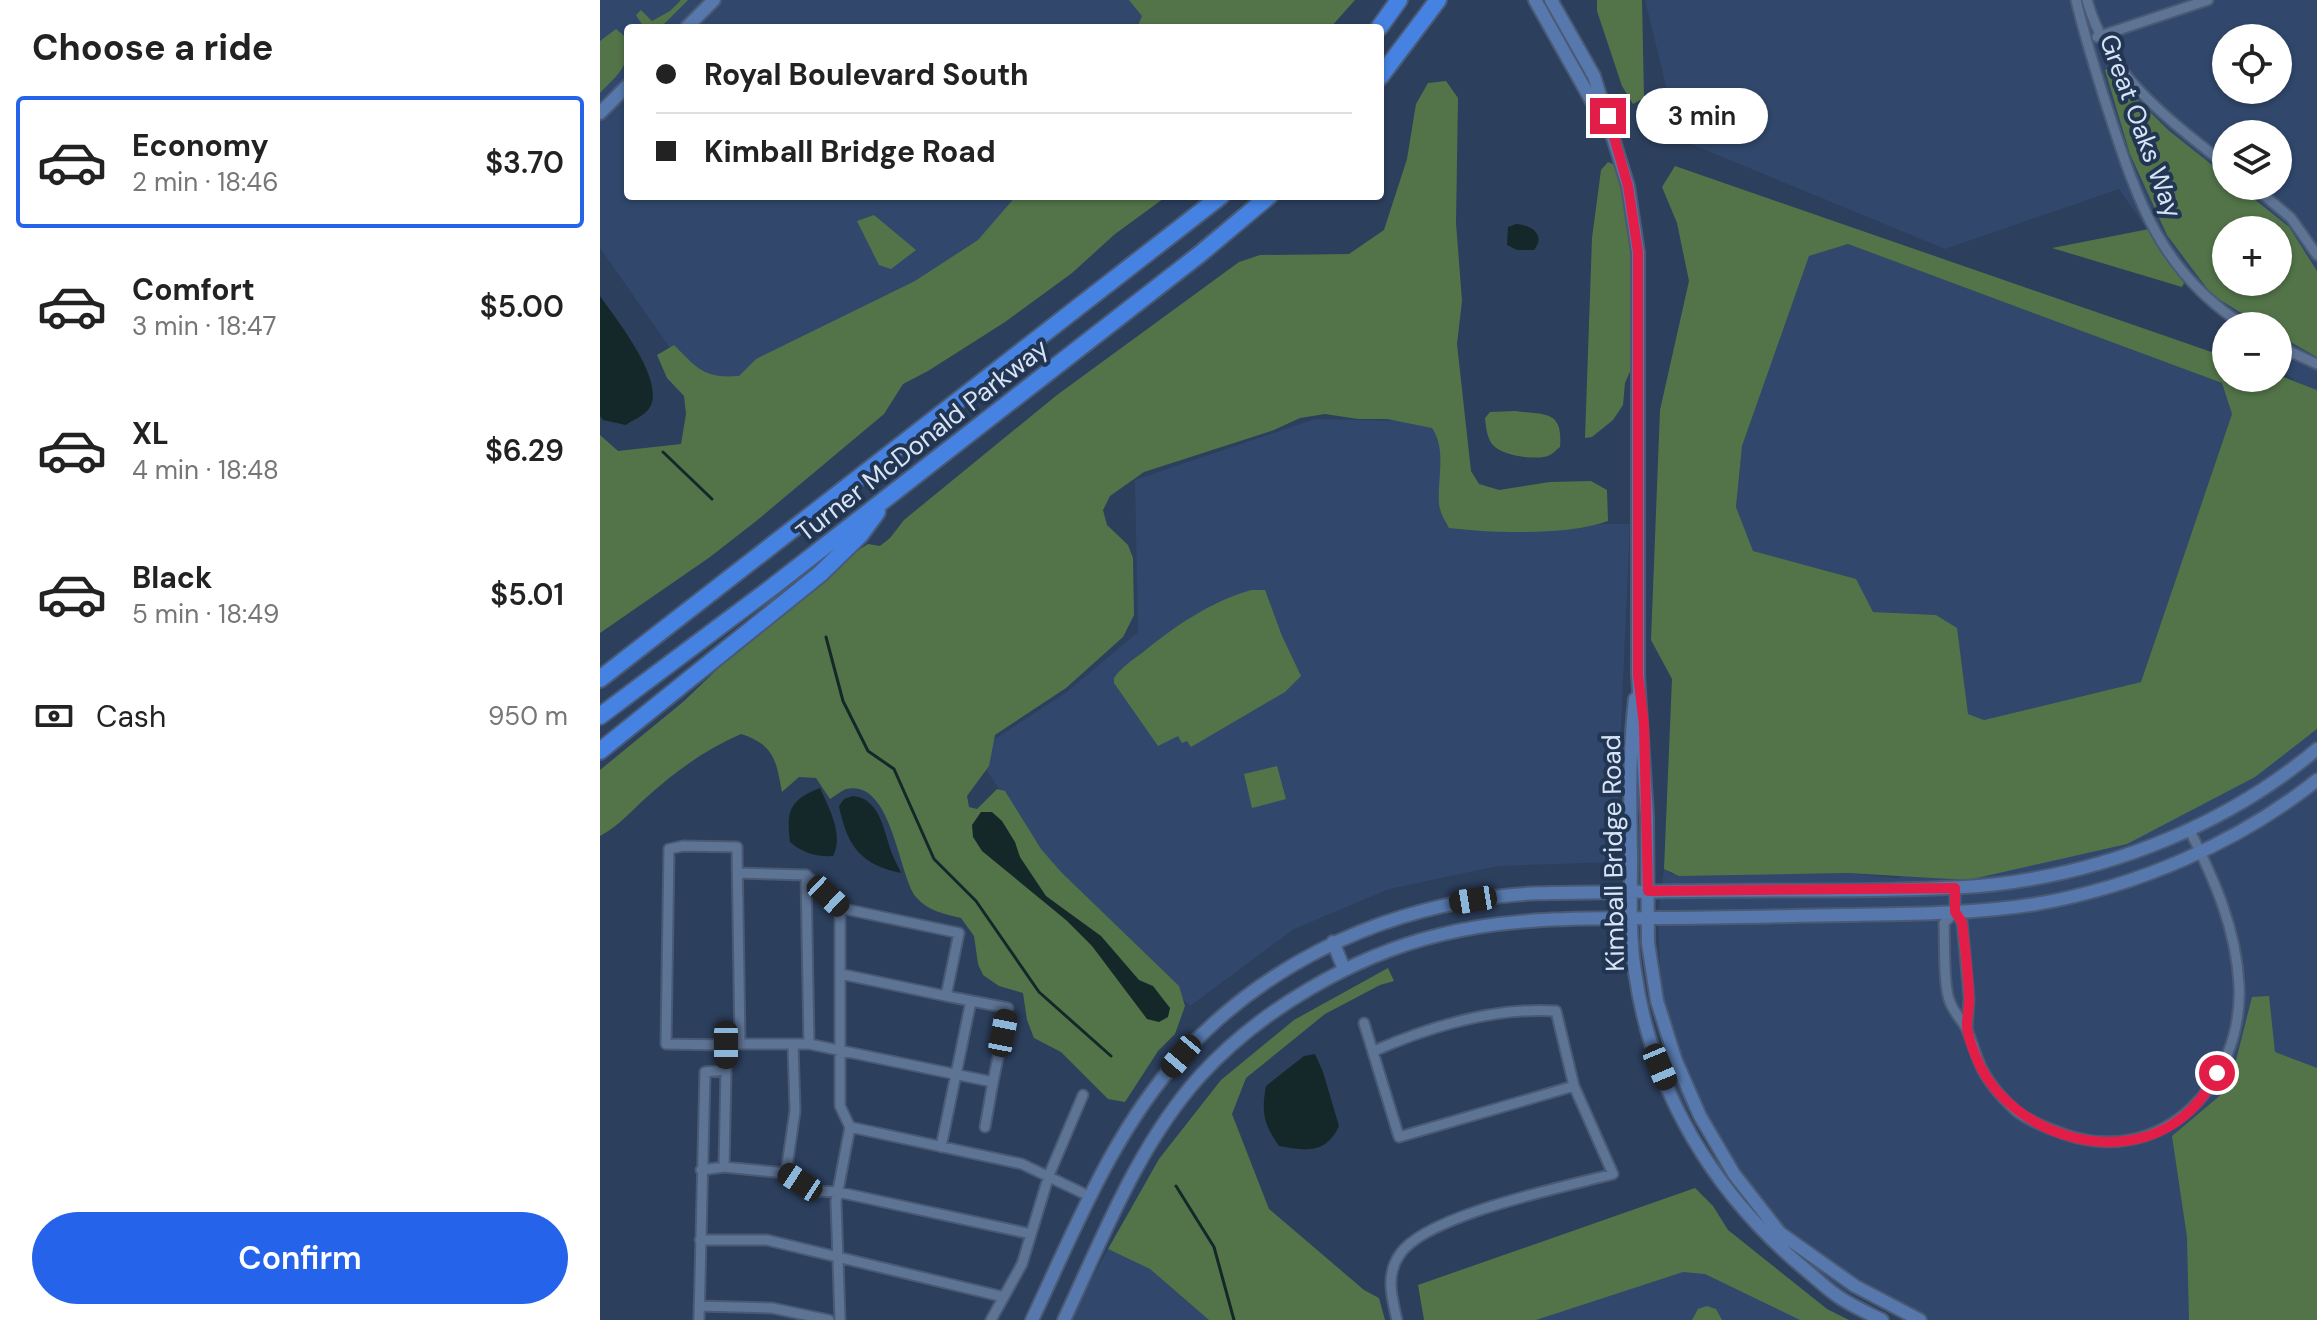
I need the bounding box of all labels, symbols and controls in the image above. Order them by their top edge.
text: Choose a ride [32,24,273,71]
map controls [2212,24,2292,392]
button: locate [2212,24,2292,104]
street label: Great Oaks Way [2092,29,2190,223]
text: Royal Boulevard South [704,55,1029,94]
callout: 3 min [1636,88,1768,144]
route end [1590,98,1626,134]
text: 3 min [1668,99,1736,133]
button: layers [2212,120,2292,200]
icon: car [36,126,108,198]
text: Economy [132,126,269,165]
text: Kimball Bridge Road [704,132,996,171]
text: $3.70 [485,143,564,182]
text: 2 min · 18:46 [132,165,278,199]
button: + [2212,216,2292,296]
icon: car [36,270,108,342]
text: Comfort [132,270,255,309]
text: $5.00 [480,287,564,326]
text: 3 min · 18:47 [132,309,276,343]
button: − [2212,312,2292,392]
street label: Turner McDonald Parkway [789,331,1055,549]
icon: car [36,414,108,486]
text: XL [132,414,169,453]
text: $6.29 [485,431,564,470]
text: 4 min · 18:48 [132,453,279,487]
icon: car [36,558,108,630]
text: Black [132,558,212,597]
text: $5.01 [490,575,564,614]
text: 5 min · 18:49 [132,597,279,631]
icon: cash [32,694,76,738]
text: Cash [96,697,166,736]
text: 950 m [488,699,568,733]
street label: Kimball Bridge Road [1594,734,1632,972]
car [802,871,854,921]
car [1447,884,1499,916]
car [987,1007,1019,1059]
car [714,1021,738,1069]
car [1156,1030,1206,1082]
car [1640,1040,1680,1094]
route start [2199,1055,2235,1091]
car [773,1159,827,1205]
button: Confirm [32,1212,568,1304]

